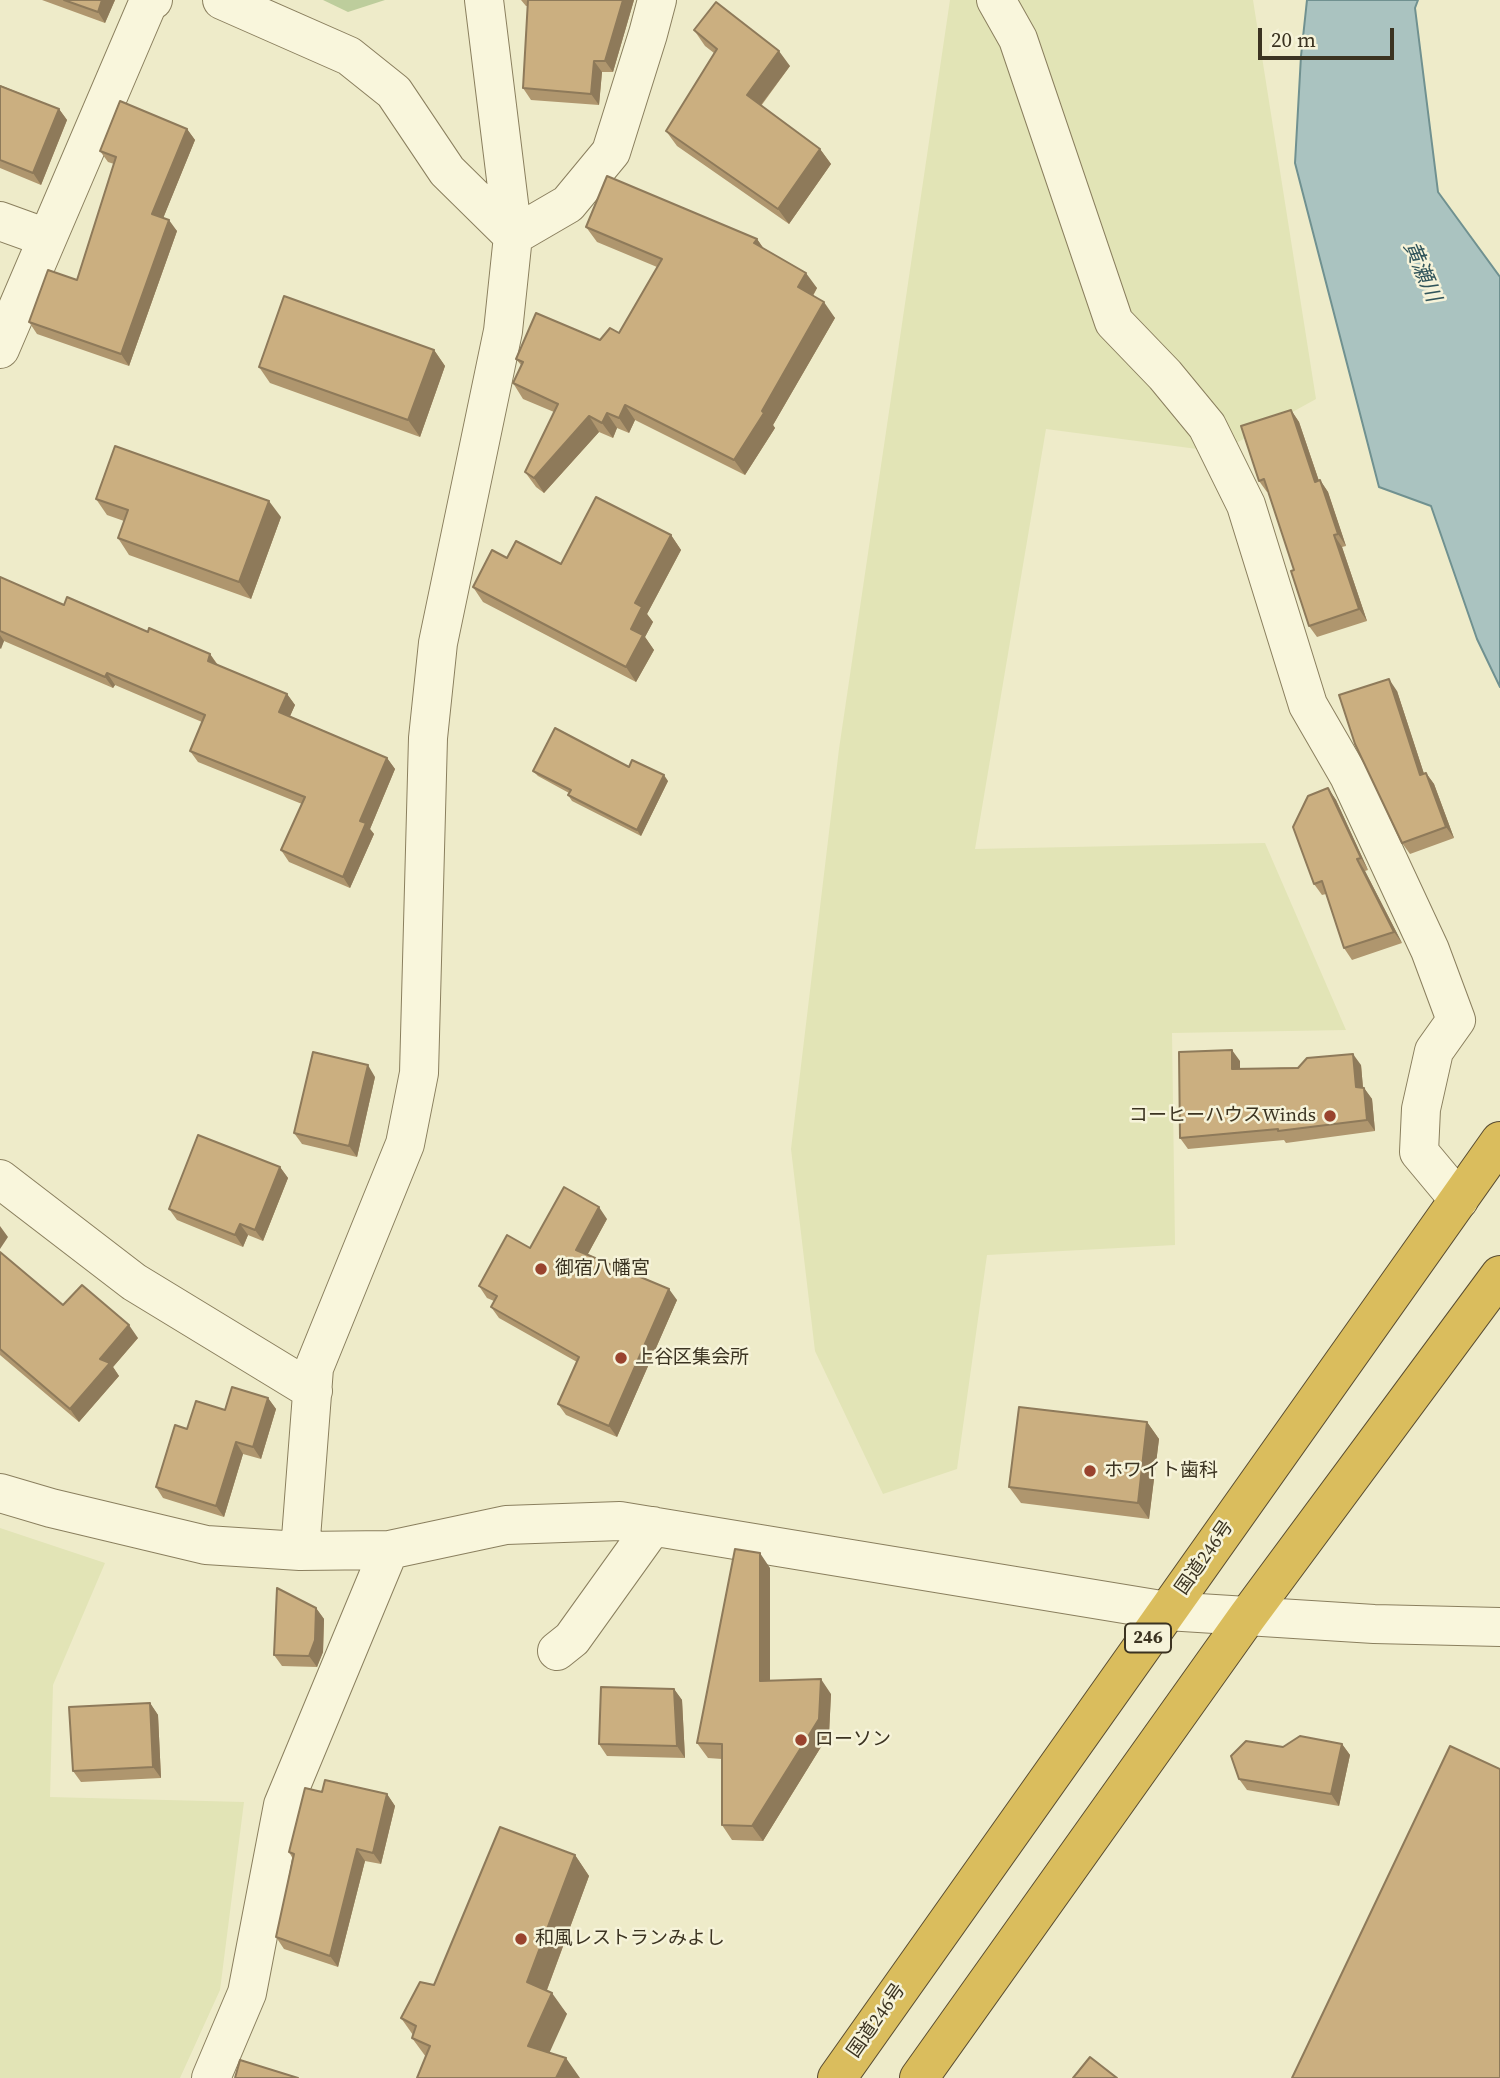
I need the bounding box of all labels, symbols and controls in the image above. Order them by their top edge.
scale bar [1262,14,1398,58]
text: 20 m [1271,25,1316,54]
water label: 黄瀬川 [1397,238,1445,306]
place label: コーヒーハウスWinds [1129,1105,1316,1127]
marker: コーヒーハウスWinds [1322,1108,1338,1124]
place label: 御宿八幡宮 [555,1258,650,1280]
marker: 御宿八幡宮 [533,1261,549,1277]
place label: 上谷区集会所 [635,1347,749,1369]
marker: 上谷区集会所 [613,1350,629,1366]
place label: ホワイト歯科 [1104,1460,1218,1482]
marker: ホワイト歯科 [1082,1463,1098,1479]
street label: 国道246号 [1171,1516,1239,1600]
road number: 246 [1125,1624,1171,1652]
place label: ローソン [815,1729,891,1751]
marker: ローソン [793,1732,809,1748]
place label: 和風レストランみよし [535,1928,725,1950]
marker: 和風レストランみよし [513,1931,529,1947]
street label: 国道246号 [843,1979,911,2063]

